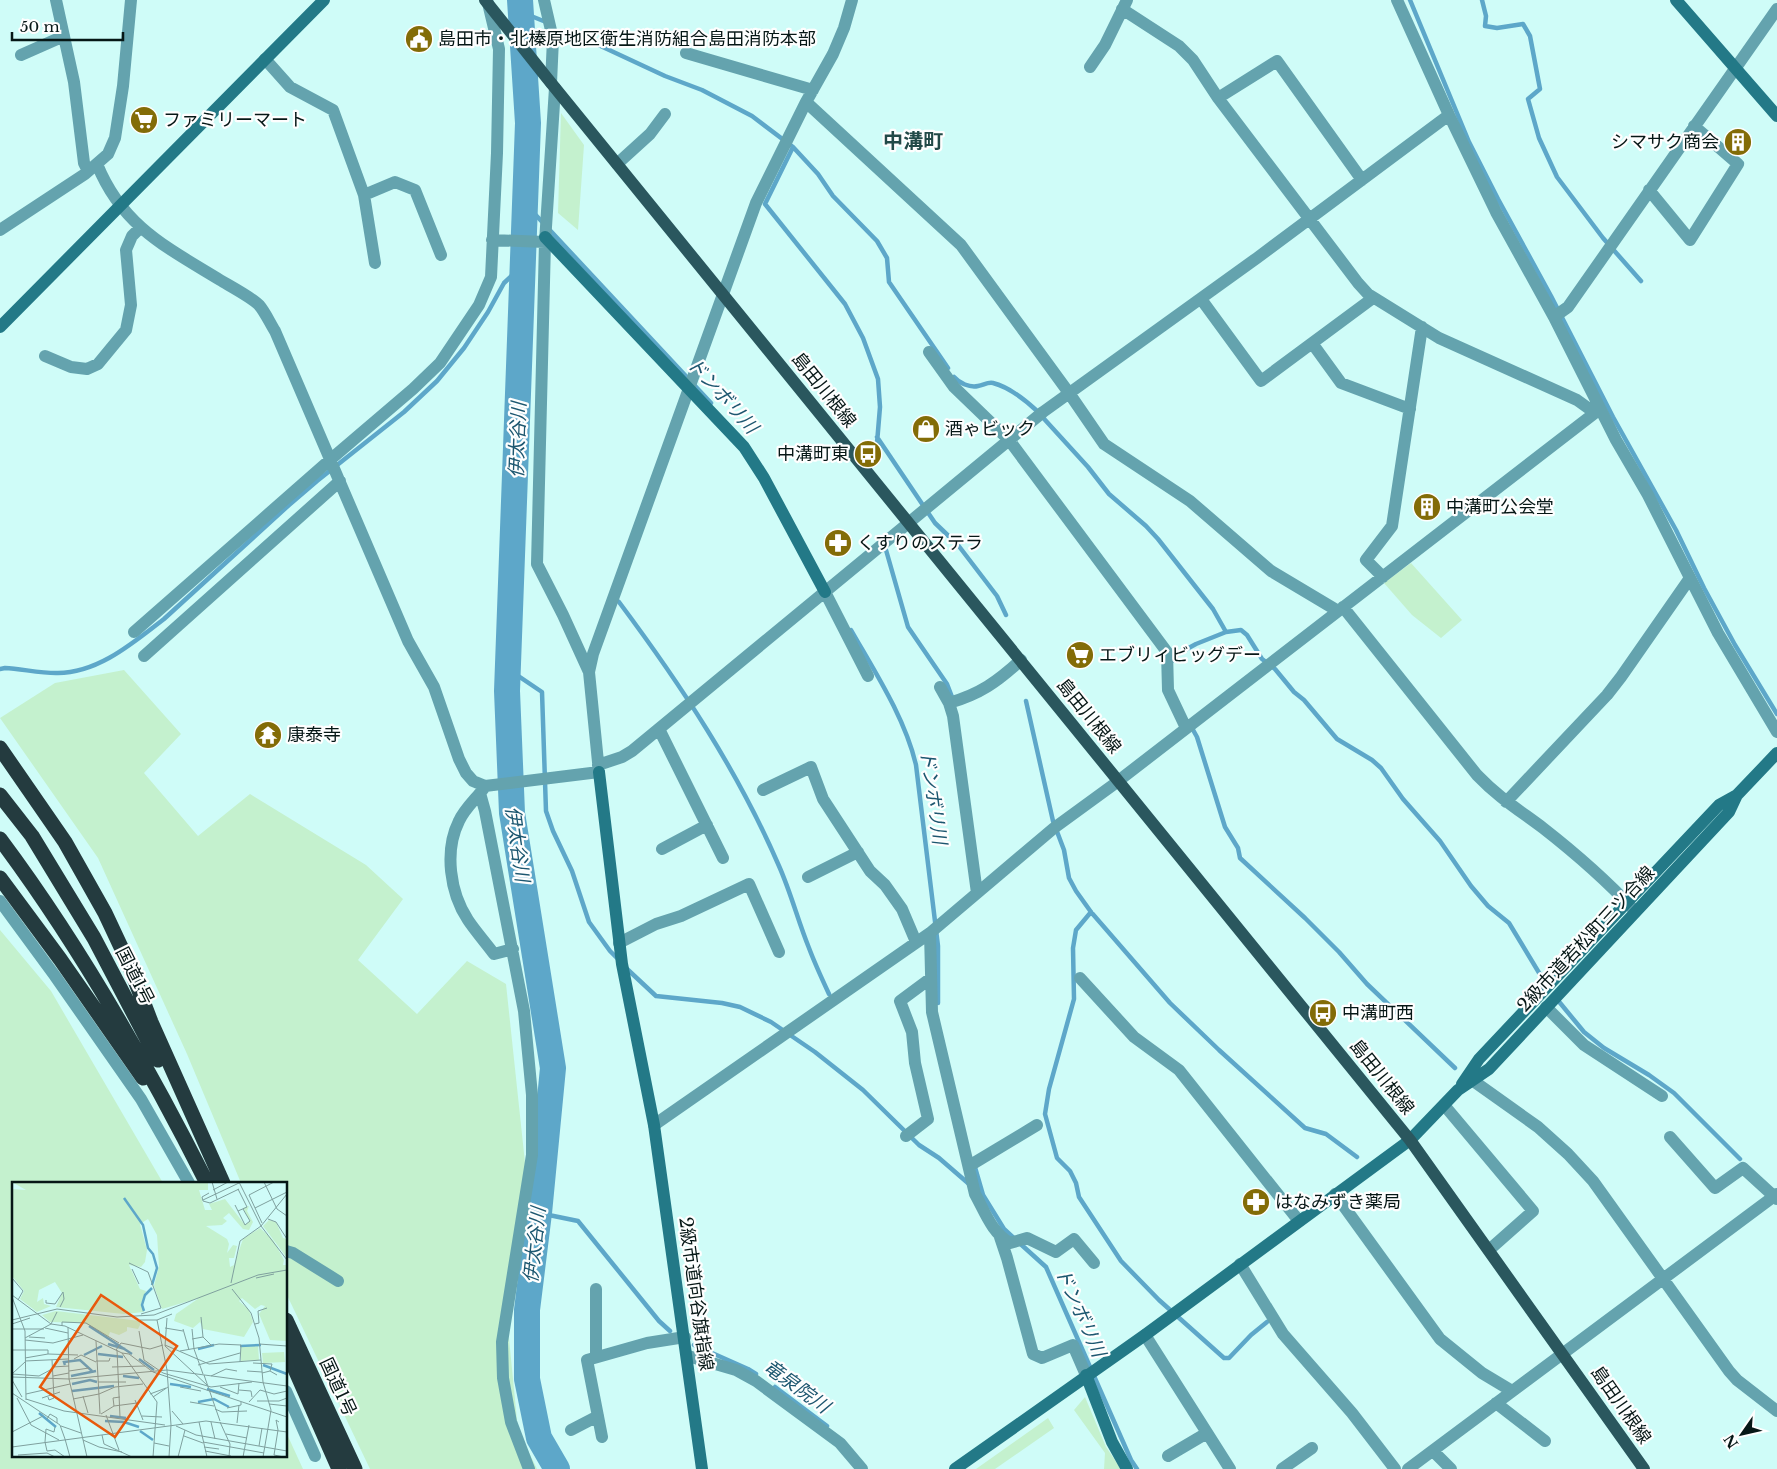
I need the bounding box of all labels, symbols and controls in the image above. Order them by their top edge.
scale bar [12,10,124,42]
text: 50 m [20,17,60,36]
public building icon: 島田市・北榛原地区衛生消防組合島田消防本部 [404,24,434,54]
place label: 島田市・北榛原地区衛生消防組合島田消防本部 [438,28,816,50]
supermarket icon: ファミリーマート [129,105,159,135]
place label: ファミリーマート [163,109,307,131]
building icon: シマサク商会 [1723,127,1753,157]
district label: 中溝町 [883,129,943,153]
place label: シマサク商会 [1611,131,1719,153]
street label: 島田川根線 [787,348,861,432]
water label: ドンボリ川 [682,352,764,440]
water label: 伊太谷川 [505,400,530,478]
shop icon: 酒ゃビック [911,414,941,444]
place label: 酒ゃビック [945,418,1035,440]
bus stop icon: 中溝町東 [853,439,883,469]
place label: 中溝町東 [777,443,849,465]
building icon: 中溝町公会堂 [1412,492,1442,522]
place label: 中溝町公会堂 [1446,496,1554,518]
pharmacy icon: くすりのステラ [823,528,853,558]
place label: くすりのステラ [857,532,983,554]
supermarket icon: エブリィビッグデー [1065,640,1095,670]
place label: エブリィビッグデー [1099,644,1261,666]
street label: 島田川根線 [1052,674,1126,758]
temple icon: 康泰寺 [253,720,283,750]
place label: 康泰寺 [287,724,341,746]
water label: ドンボリ川 [916,748,952,848]
water label: 伊太谷川 [501,805,534,885]
street label: 2級市道若松町三ツ合線 [1513,862,1659,1016]
street label: 国道1号 [111,943,159,1009]
bus stop icon: 中溝町西 [1308,998,1338,1028]
place label: 中溝町西 [1342,1002,1414,1024]
street label: 島田川根線 [1345,1035,1419,1119]
inset map [12,1182,288,1456]
pharmacy icon: はなみずき薬局 [1241,1187,1271,1217]
place label: はなみずき薬局 [1275,1191,1401,1213]
water label: 伊太谷川 [519,1204,550,1284]
street label: 2級市道向谷旗指線 [674,1216,718,1372]
water label: ドンボリ川 [1051,1264,1111,1362]
street label: 国道1号 [315,1354,361,1420]
water label: 竜泉院川 [759,1355,836,1419]
street label: 島田川根線 [1586,1362,1656,1448]
north arrow [1717,1409,1767,1459]
text: N [1720,1431,1742,1452]

